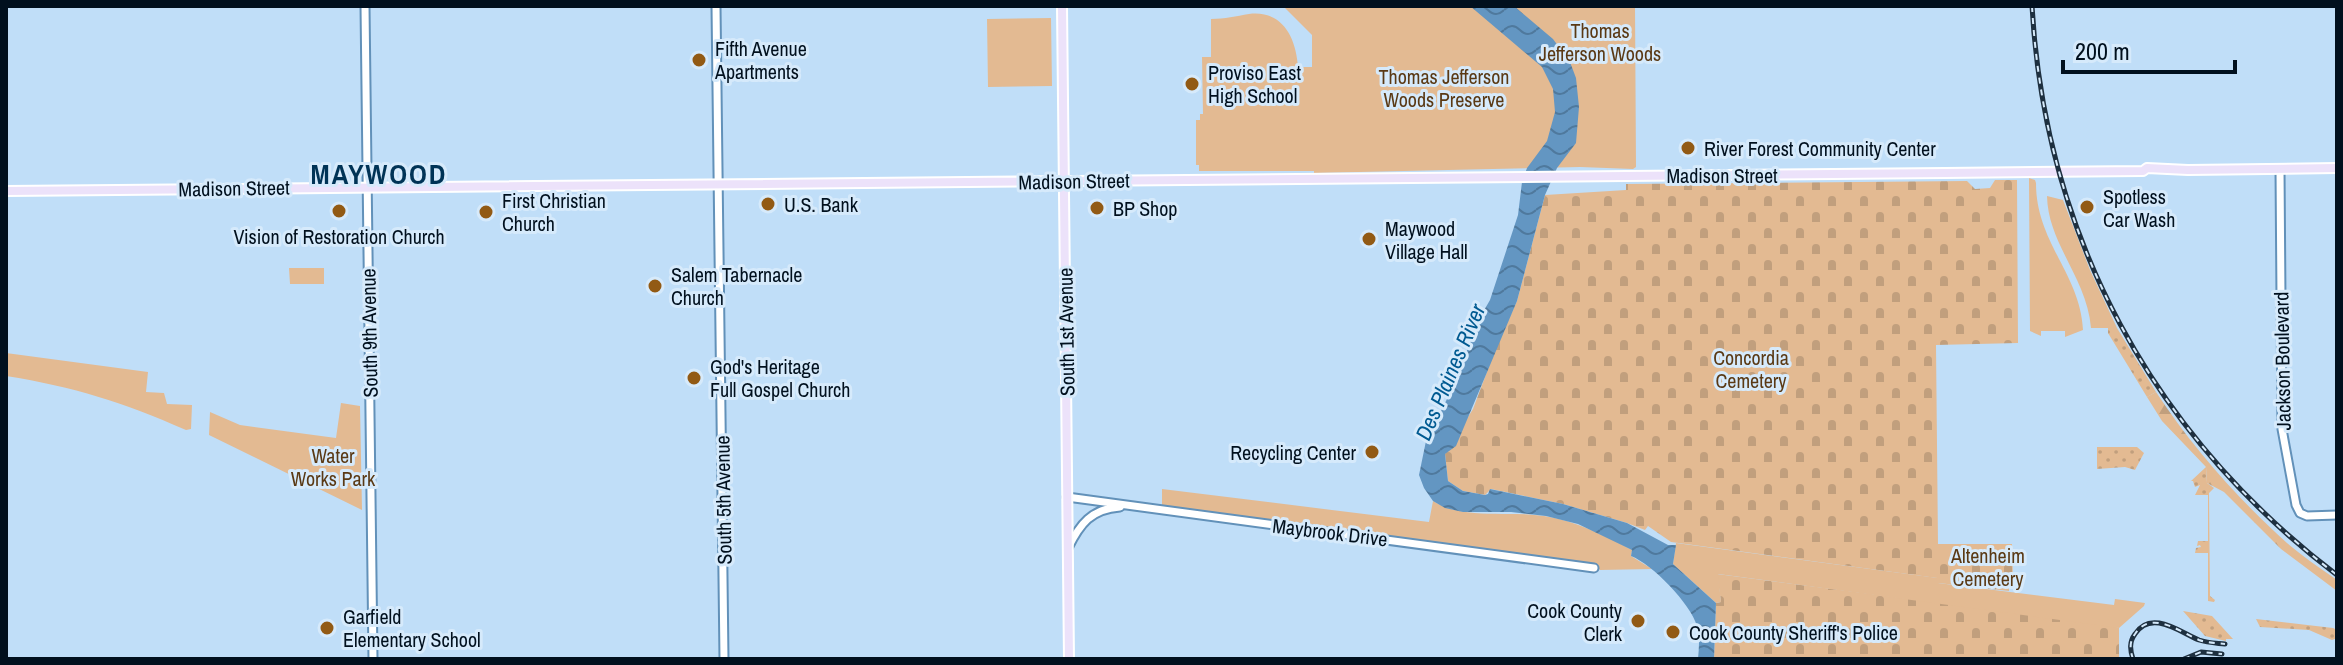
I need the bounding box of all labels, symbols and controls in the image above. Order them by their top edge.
park label: Thomas Jefferson Woods [1539,17,1661,67]
scale bar [2063,24,2235,74]
place label: Fifth Avenue Apartments [714,35,807,85]
text: 200 m [2075,35,2130,67]
marker: Fifth Avenue Apartments [690,51,708,69]
place label: Proviso East High School [1208,59,1301,109]
park label: Thomas Jefferson Woods Preserve [1379,63,1509,113]
marker: Proviso East High School [1183,75,1201,93]
place label: River Forest Community Center [1704,135,1936,162]
marker: River Forest Community Center [1679,139,1697,157]
district label: MAYWOOD [311,155,447,193]
street label: Madison Street [1666,162,1778,189]
street label: Madison Street [1018,167,1130,195]
street label: Madison Street [178,174,290,202]
place label: Spotless Car Wash [2103,183,2175,233]
place label: First Christian Church [502,187,606,237]
place label: U.S. Bank [784,191,859,218]
marker: U.S. Bank [759,195,777,213]
place label: BP Shop [1113,195,1177,222]
marker: Spotless Car Wash [2078,198,2096,216]
marker: BP Shop [1088,199,1106,217]
marker: Vision of Restoration Church [330,202,348,220]
marker: First Christian Church [477,203,495,221]
place label: Maywood Village Hall [1385,215,1468,265]
place label: Vision of Restoration Church [233,223,445,250]
marker: Maywood Village Hall [1360,230,1378,248]
place label: Salem Tabernacle Church [671,261,802,311]
street label: South 9th Avenue [354,268,384,398]
street label: South 1st Avenue [1051,268,1081,396]
marker: Salem Tabernacle Church [646,277,664,295]
street label: Jackson Boulevard [2267,291,2297,431]
water label: Des Plaines River [1408,298,1493,445]
park label: Concordia Cemetery [1713,344,1789,394]
place label: God's Heritage Full Gospel Church [710,353,850,403]
marker: God's Heritage Full Gospel Church [685,369,703,387]
street label: South 5th Avenue [708,435,738,565]
place label: Recycling Center [1230,439,1357,466]
park label: Water Works Park [291,442,376,492]
marker: Recycling Center [1363,443,1381,461]
street label: Maybrook Drive [1271,512,1389,552]
park label: Altenheim Cemetery [1950,542,2025,592]
place label: Cook County Clerk [1527,597,1623,647]
place label: Garfield Elementary School [343,603,481,653]
marker: Cook County Clerk [1629,612,1647,630]
marker: Garfield Elementary School [318,619,336,637]
place label: Cook County Sheriff's Police [1689,619,1898,646]
marker: Cook County Sheriff's Police [1664,623,1682,641]

